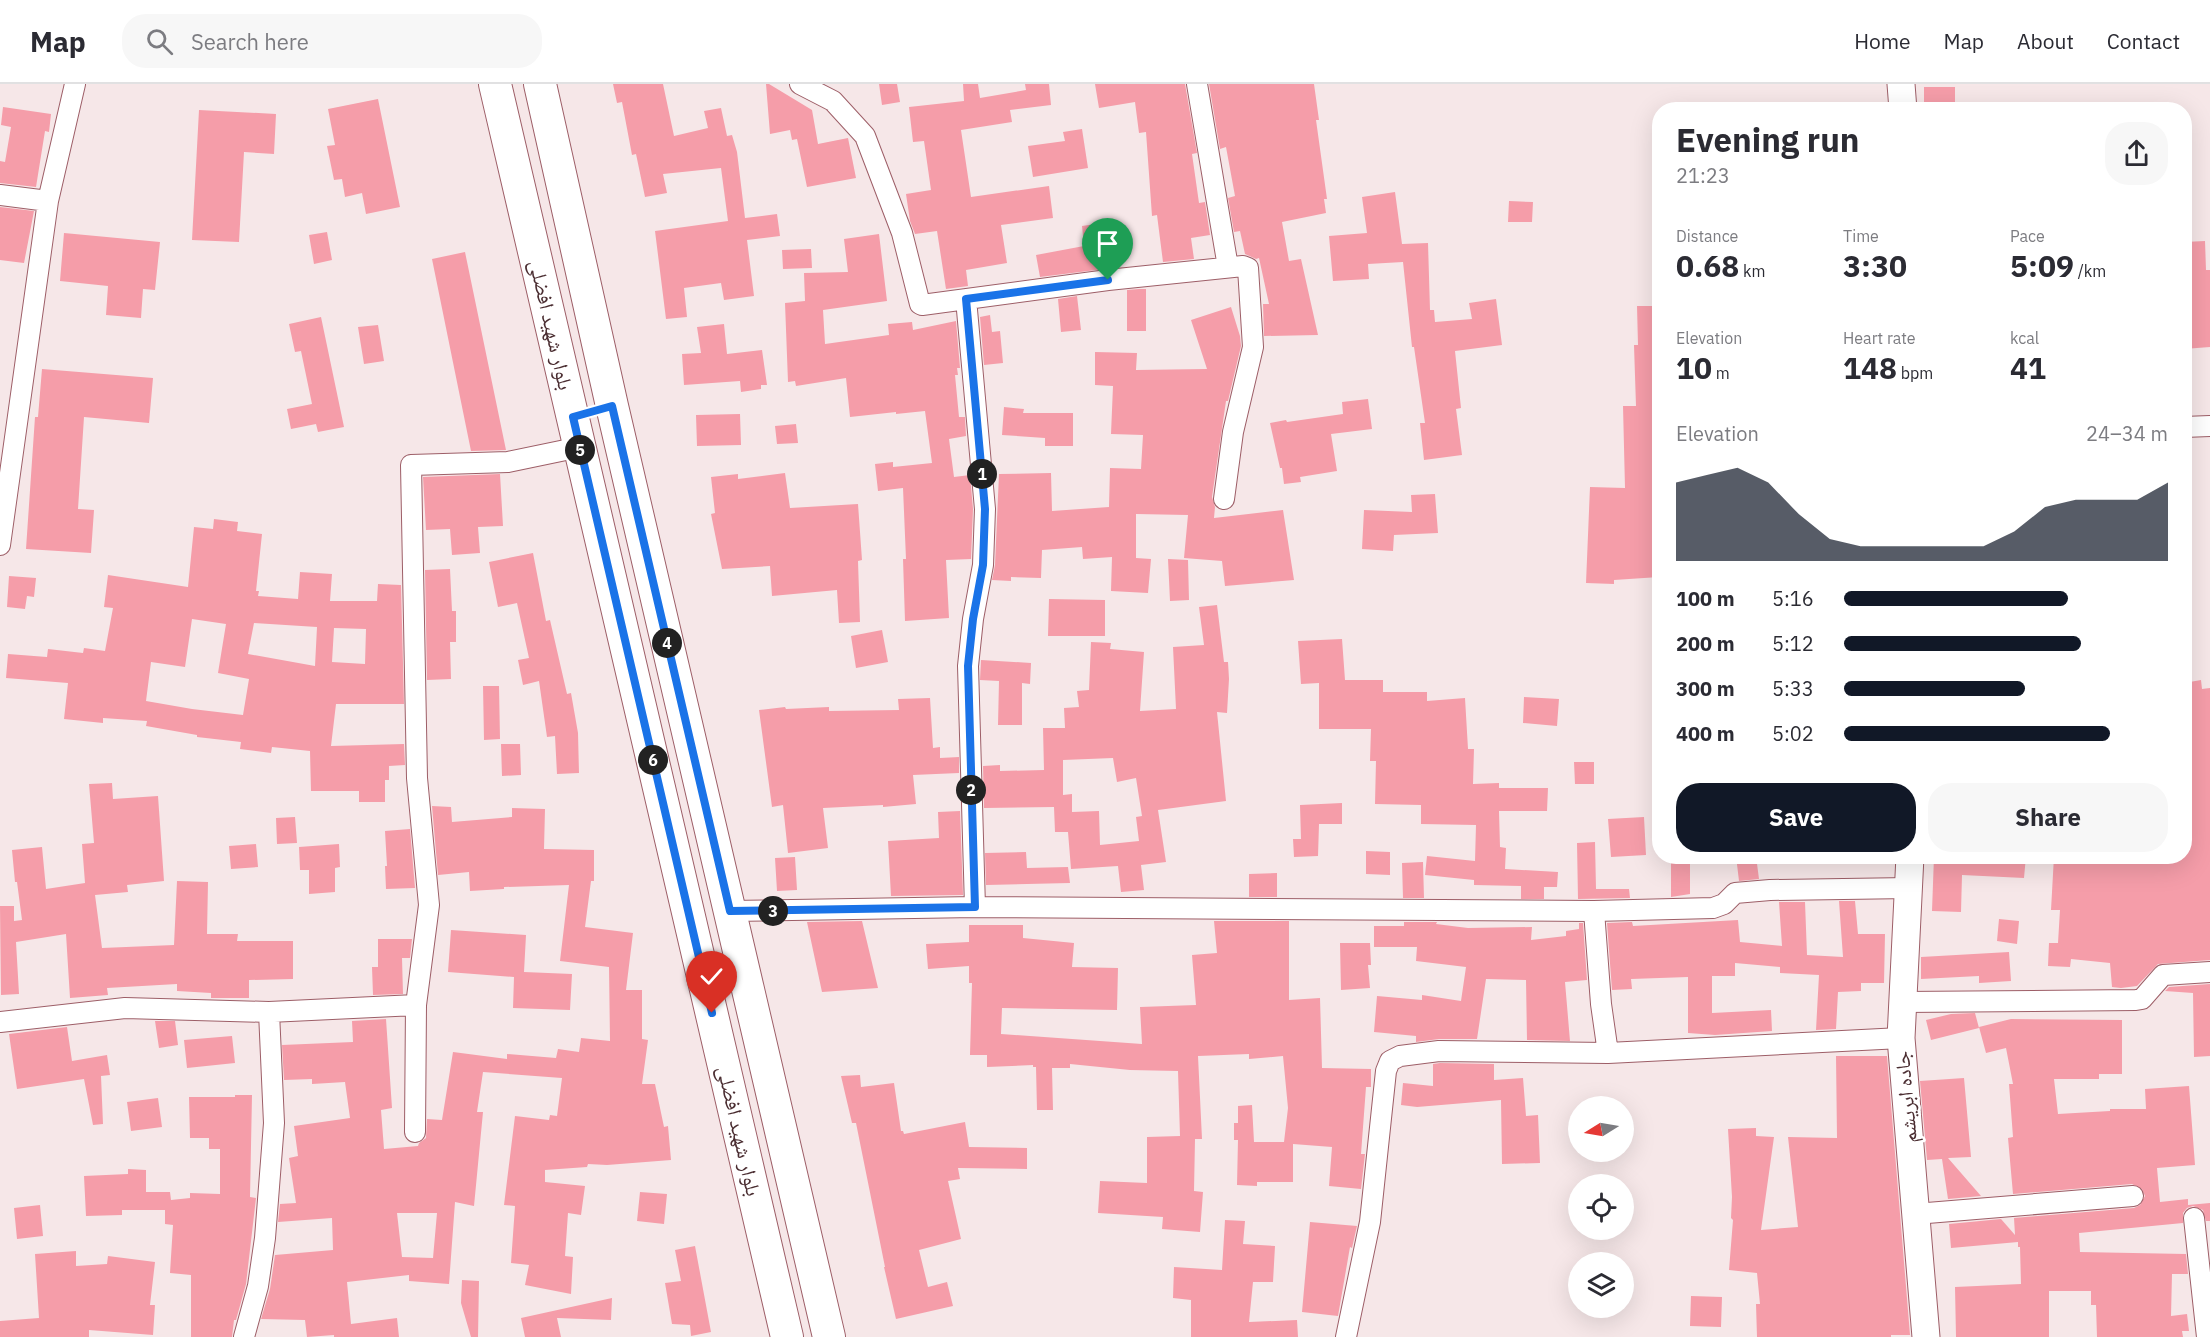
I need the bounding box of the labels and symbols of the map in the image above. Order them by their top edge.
pin [1082,218,1133,280]
street label: بلوار شهید افضلی [523,257,581,393]
pin: 5 [565,435,595,465]
pin: 1 [967,459,997,489]
pin: 4 [652,628,682,658]
pin: 6 [638,745,668,775]
pin: 2 [956,775,986,805]
pin: 3 [758,896,788,926]
pin [686,951,737,1013]
street label: جاده ابریشم [1887,1050,1924,1144]
street label: بلوار شهید افضلی [711,1063,769,1199]
north arrow [1568,1096,1634,1162]

